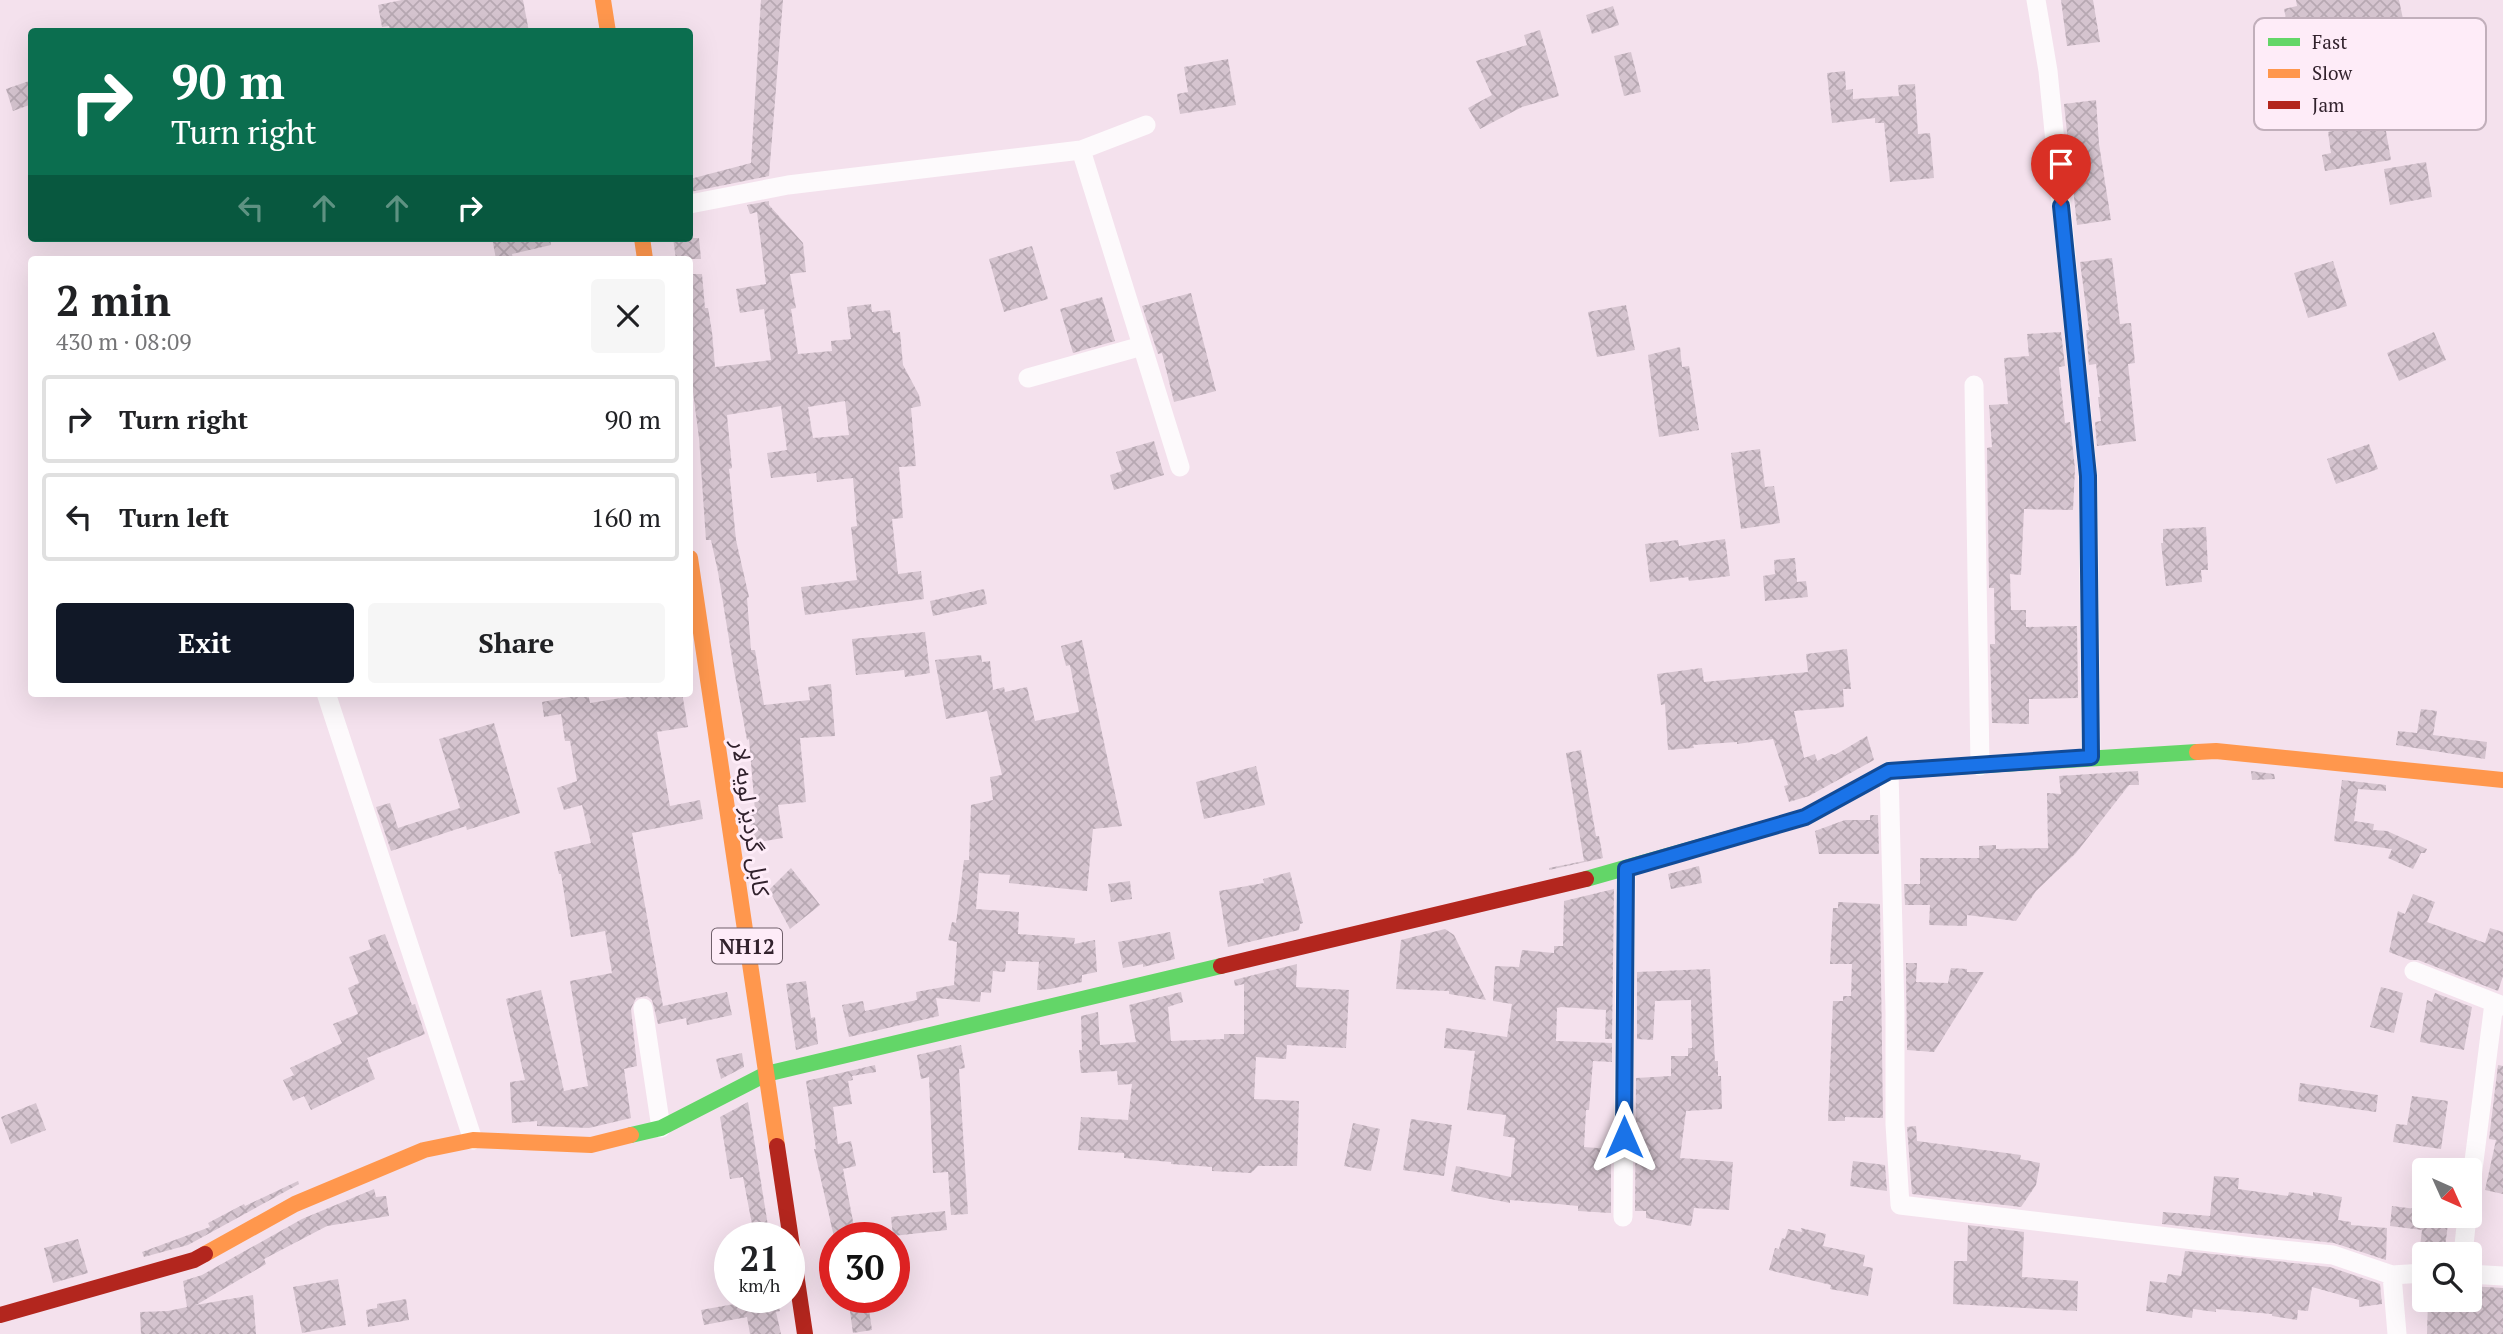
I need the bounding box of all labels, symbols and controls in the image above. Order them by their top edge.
legend [2254,18,2486,130]
text: Fast [2312,29,2347,54]
text: 90 m [171,48,285,113]
icon: right [56,56,147,147]
text: Slow [2312,60,2353,85]
text: Jam [2312,92,2345,117]
text: Turn right [171,111,317,153]
pin [2031,134,2091,206]
icon: arrive [2042,145,2080,183]
icon: left [232,189,270,227]
icon: ahead [305,189,343,227]
icon: ahead [378,189,416,227]
icon: right [451,189,489,227]
text: 2 min [56,272,171,328]
button: close [591,279,665,353]
text: 430 m · 08:09 [56,326,191,357]
icon: right [60,400,98,438]
text: Turn right [119,402,248,436]
text: 90 m [605,402,661,436]
icon: left [60,498,98,536]
text: Turn left [119,500,229,534]
text: 160 m [591,500,661,534]
button: Exit [56,603,354,683]
button: Share [368,603,665,683]
street label: کابل گردیز لویه لار [725,737,777,899]
road number: NH12 [712,928,782,964]
position arrow [1587,1100,1661,1174]
north arrow [2412,1158,2482,1228]
map controls [2412,1158,2482,1312]
speed limit sign: 30 [819,1222,910,1313]
text: 21 [740,1235,779,1281]
button: search [2412,1242,2482,1312]
text: km/h [739,1273,780,1297]

